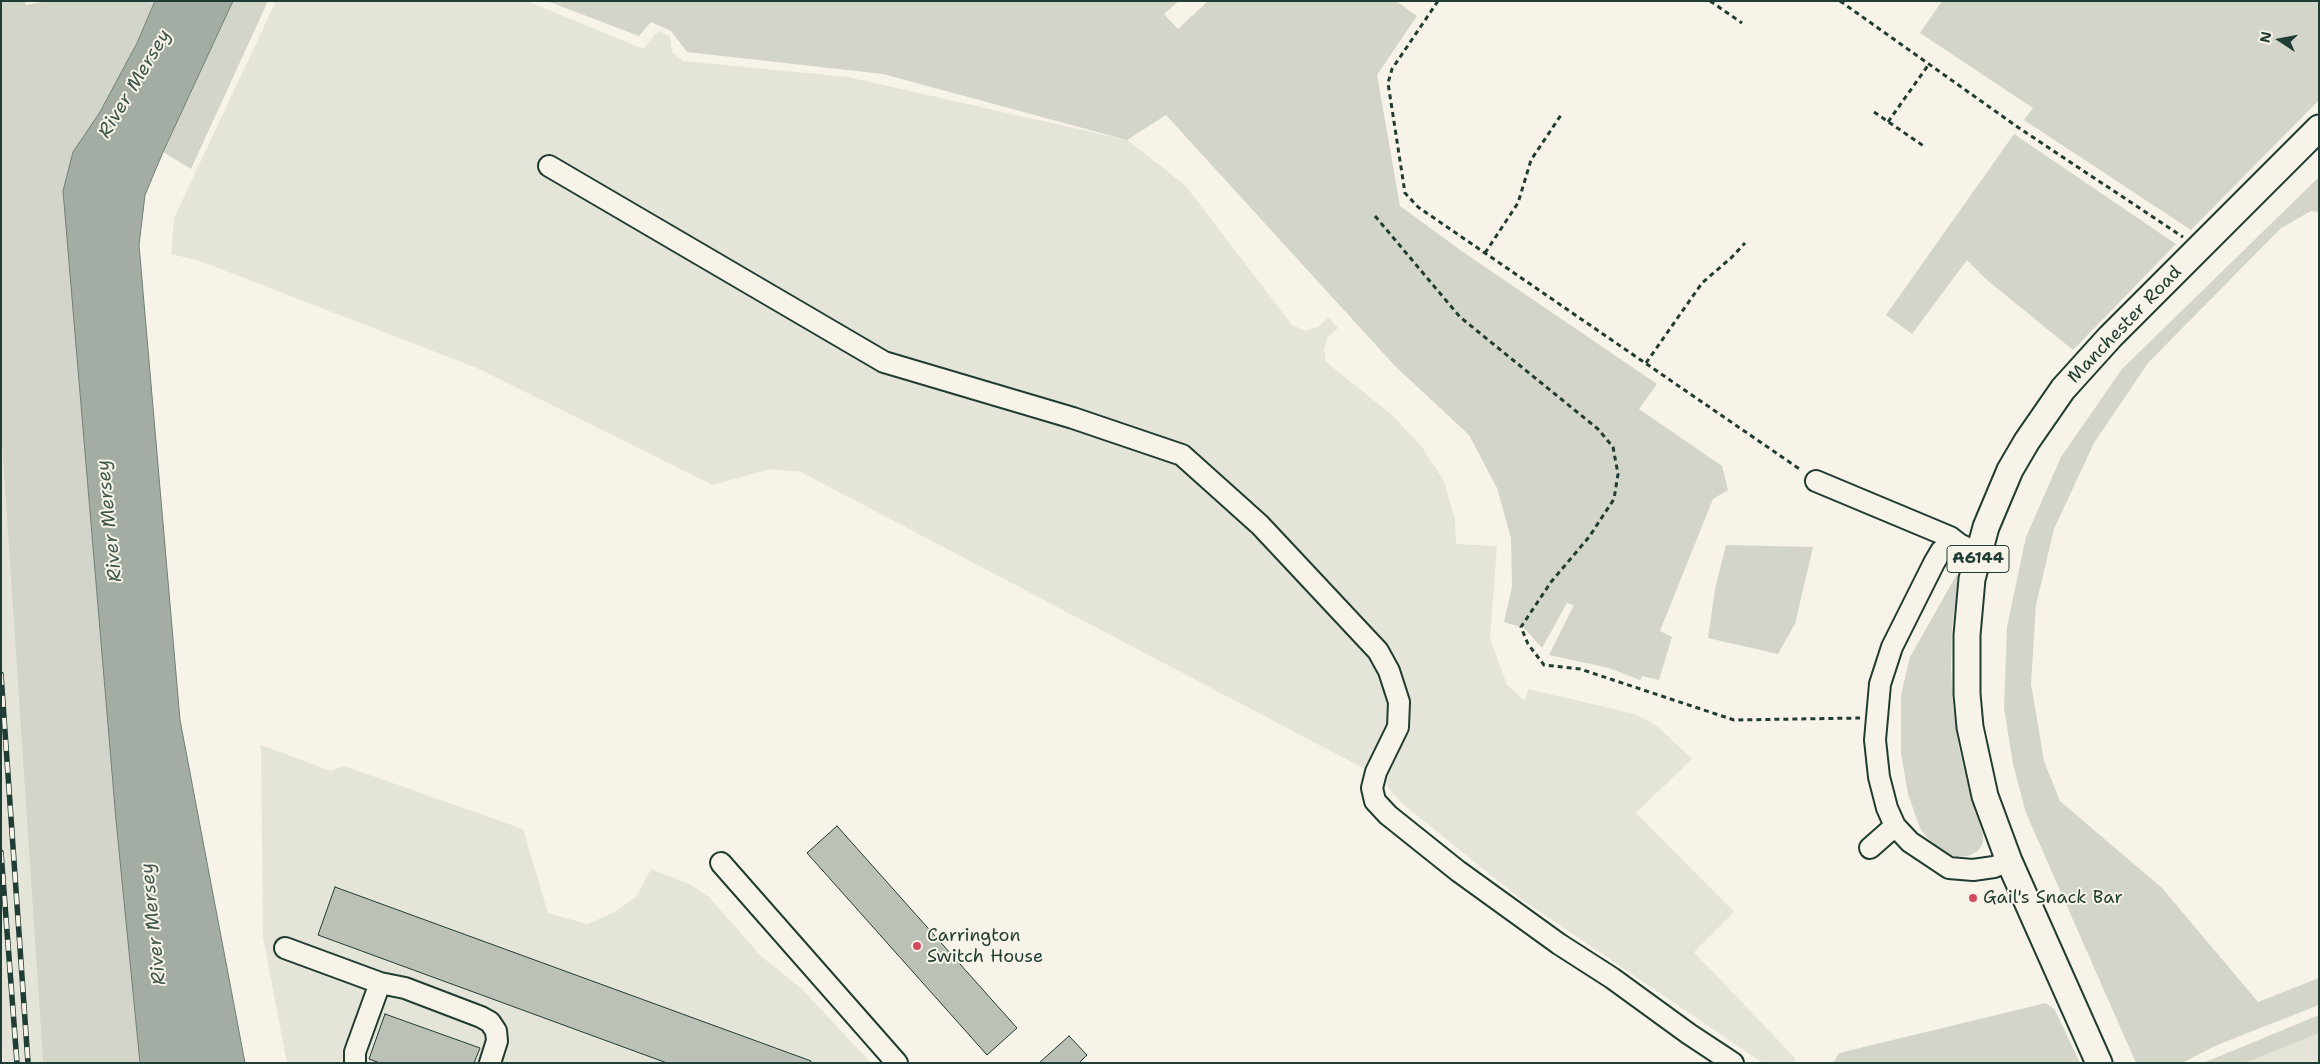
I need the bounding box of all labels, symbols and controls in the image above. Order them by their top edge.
north arrow [2255,15,2305,65]
water label: River Mersey [94,26,176,142]
text: N [2255,30,2275,44]
street label: Manchester Road [2064,262,2186,388]
water label: River Mersey [92,459,128,583]
road number: A6144 [1947,546,2009,572]
water label: River Mersey [136,862,172,986]
place label: Gail's Snack Bar [1983,887,2123,909]
marker: Gail's Snack Bar [1967,892,1979,904]
place label: Carrington Switch House [927,925,1043,968]
marker: Carrington Switch House [911,940,923,952]

